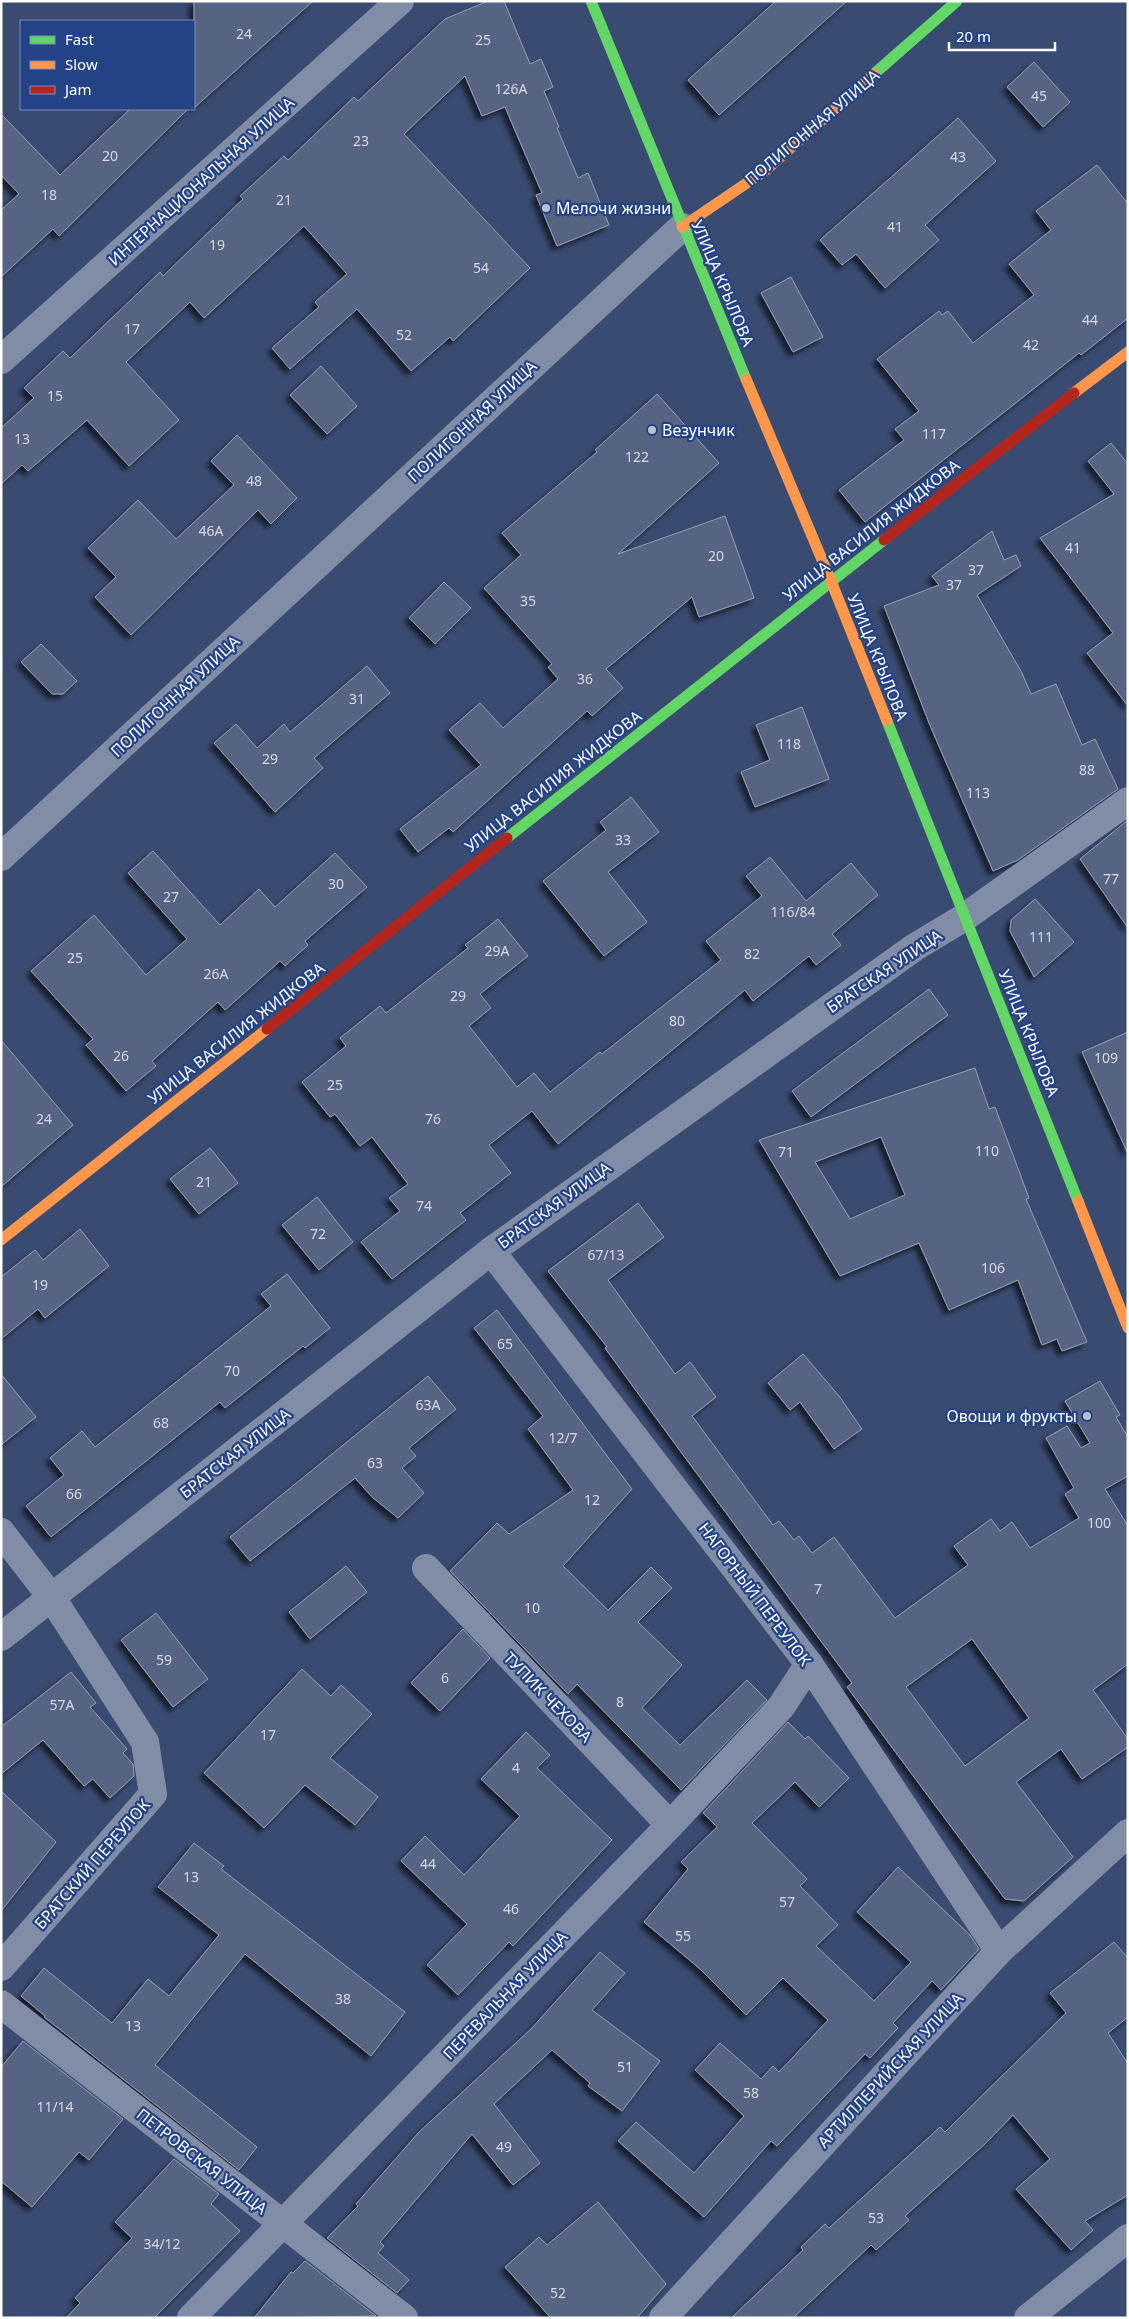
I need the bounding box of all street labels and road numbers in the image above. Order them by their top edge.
street label: ПОЛИГОННАЯ УЛИЦА [740,64,884,190]
street label: ИНТЕРНАЦИОНАЛЬНАЯ УЛИЦА [103,91,299,270]
street label: УЛИЦА КРЫЛОВА [686,217,760,350]
street label: ПОЛИГОННАЯ УЛИЦА [403,355,542,487]
street label: УЛИЦА ВАСИЛИЯ ЖИДКОВА [778,453,965,606]
street label: УЛИЦА КРЫЛОВА [842,590,914,724]
street label: ПОЛИГОННАЯ УЛИЦА [106,630,245,762]
street label: УЛИЦА ВАСИЛИЯ ЖИДКОВА [460,704,647,857]
street label: БРАТСКАЯ УЛИЦА [822,924,947,1018]
street label: УЛИЦА ВАСИЛИЯ ЖИДКОВА [143,956,330,1109]
street label: УЛИЦА КРЫЛОВА [993,966,1065,1100]
street label: БРАТСКАЯ УЛИЦА [493,1156,616,1254]
street label: БРАТСКАЯ УЛИЦА [175,1402,296,1503]
street label: НАГОРНЫЙ ПЕРЕУЛОК [694,1518,816,1670]
street label: ТУПИК ЧЕХОВА [499,1647,598,1748]
street label: БРАТСКИЙ ПЕРЕУЛОК [29,1794,155,1934]
street label: ПЕРЕВАЛЬНАЯ УЛИЦА [438,1925,573,2064]
street label: АРТИЛЛЕРИЙСКАЯ УЛИЦА [812,1987,968,2152]
street label: ПЕТРОВСКАЯ УЛИЦА [132,2103,273,2220]

